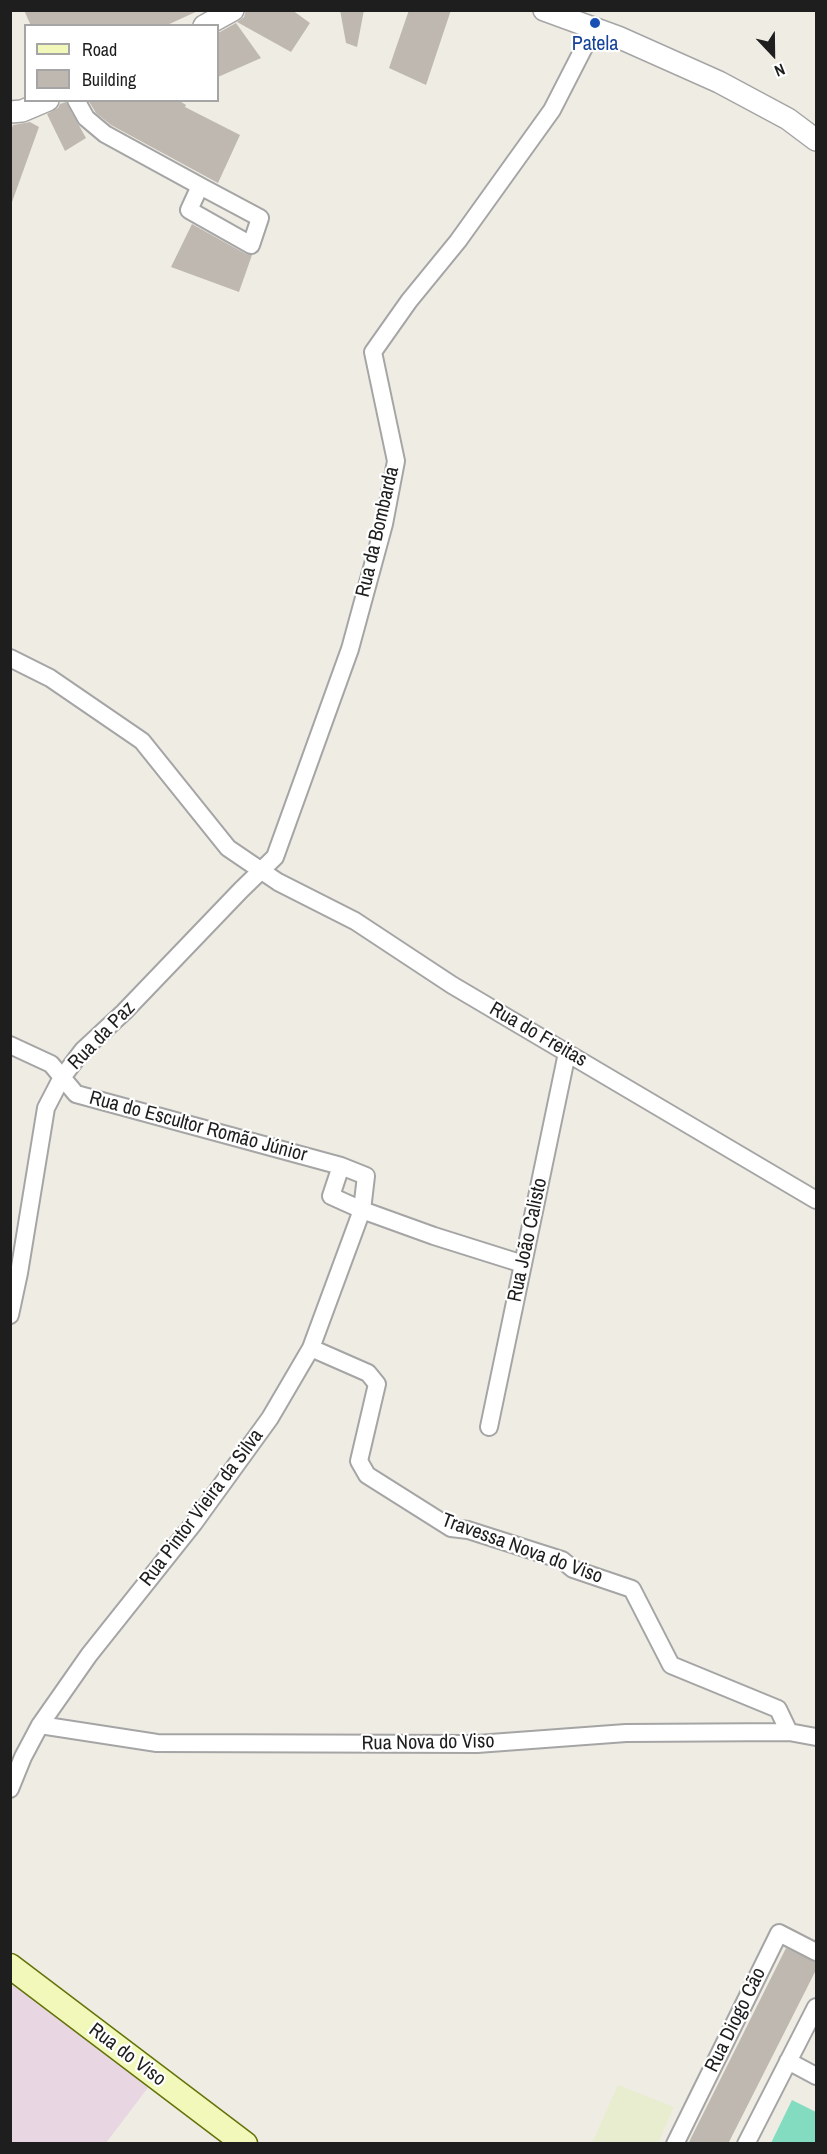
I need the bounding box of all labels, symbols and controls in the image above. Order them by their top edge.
marker: Patela [588,16,602,30]
legend [24,24,219,102]
north arrow [743,24,803,84]
place label: Patela [572,33,618,57]
text: Road [82,37,117,62]
text: N [771,59,788,83]
text: Building [82,67,136,92]
street label: Rua da Bombarda [351,464,405,600]
street label: Rua da Paz [64,997,140,1075]
street label: Rua do Freitas [485,997,591,1073]
street label: Rua do Escultor Romão Júnior [87,1086,309,1168]
street label: Rua João Calisto [503,1176,553,1304]
street label: Rua Pintor Vieira da Silva [135,1425,269,1591]
street label: Travessa Nova do Viso [438,1509,606,1589]
street label: Rua Nova do Viso [361,1730,495,1756]
street label: Rua Diogo Cão [700,1964,772,2076]
street label: Rua do Viso [84,2018,170,2092]

